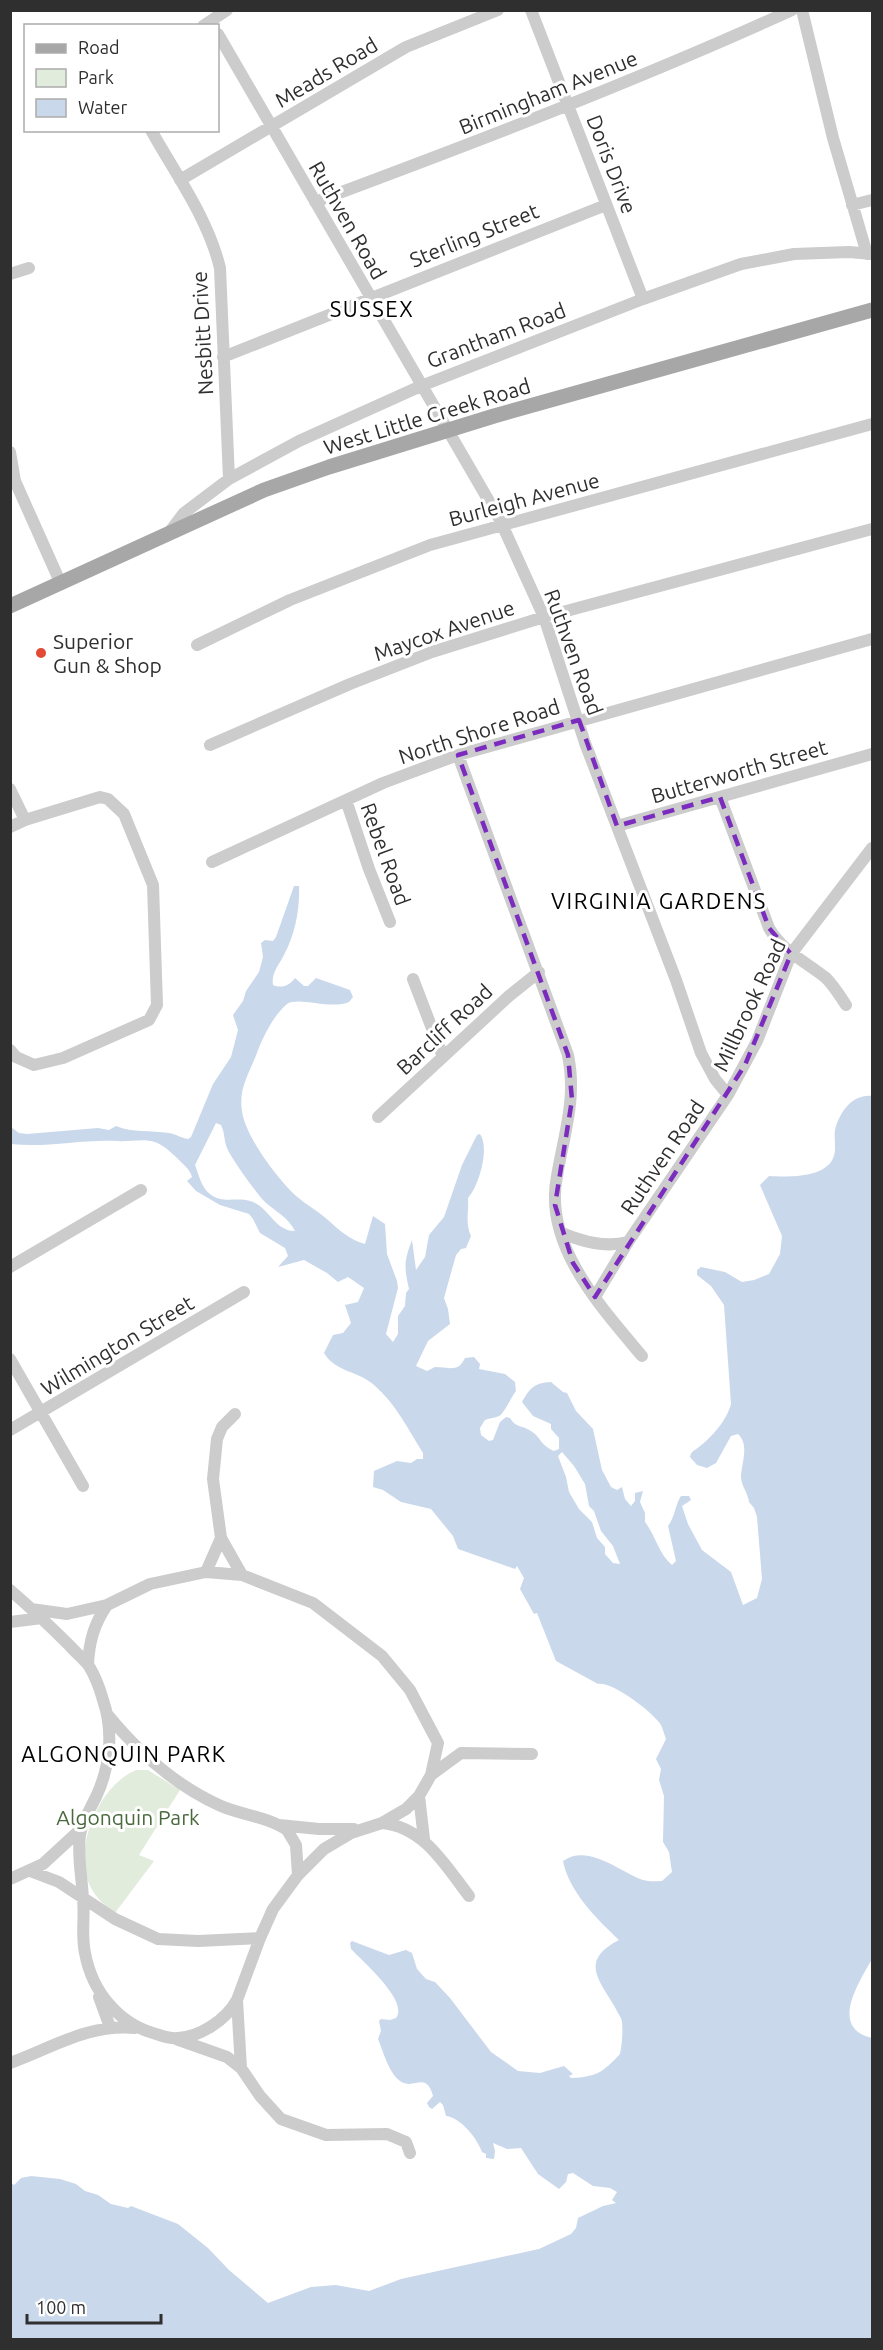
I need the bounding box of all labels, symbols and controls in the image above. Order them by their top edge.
legend [24,24,219,132]
street label: Meads Road [270,32,382,112]
text: Road [78,37,120,57]
street label: Birmingham Avenue [455,45,641,139]
text: Park [78,67,114,87]
text: Water [78,97,128,117]
street label: Doris Drive [582,111,642,217]
street label: Ruthven Road [305,157,391,283]
street label: Sterling Street [406,198,542,272]
street label: Nesbitt Drive [187,270,217,396]
district label: SUSSEX [330,296,414,321]
street label: Grantham Road [423,297,569,373]
street label: West Little Creek Road [321,373,533,459]
street label: Burleigh Avenue [446,467,602,531]
street label: Ruthven Road [540,586,608,718]
street label: Maycox Avenue [371,595,517,665]
place label: Superior Gun & Shop [53,629,162,677]
marker: Superior Gun & Shop [34,646,48,660]
street label: North Shore Road [395,694,563,768]
street label: Butterworth Street [648,734,830,808]
street label: Rebel Road [356,800,416,908]
district label: VIRGINIA GARDENS [551,888,767,913]
street label: Millbrook Road [708,935,790,1075]
street label: Barcliff Road [391,979,497,1079]
street label: Ruthven Road [615,1095,709,1219]
street label: Wilmington Street [36,1290,198,1400]
district label: ALGONQUIN PARK [21,1741,227,1766]
park label: Algonquin Park [56,1805,200,1829]
scale bar [27,2287,160,2325]
text: 100 m [36,2297,86,2317]

